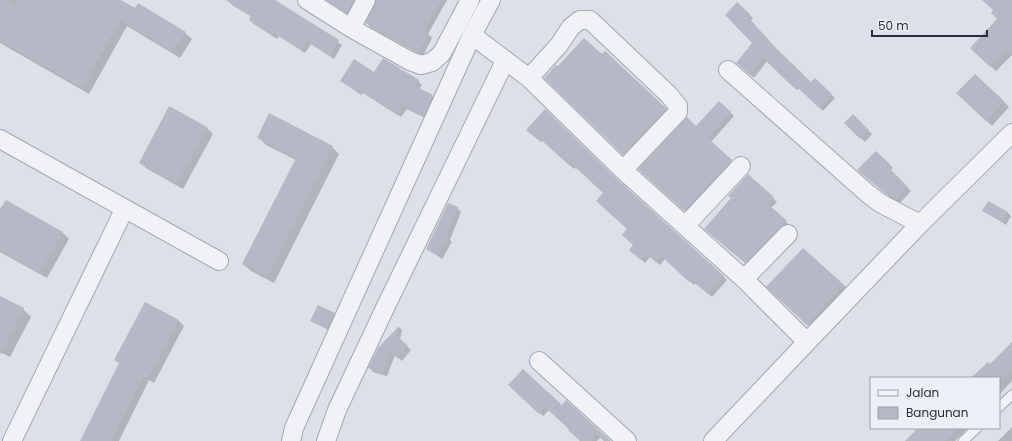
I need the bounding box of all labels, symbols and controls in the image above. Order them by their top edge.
scale bar [872,12,987,38]
text: 50 m [878,17,909,34]
legend [870,377,1000,429]
text: Jalan [906,384,939,401]
text: Bangunan [906,404,968,421]

